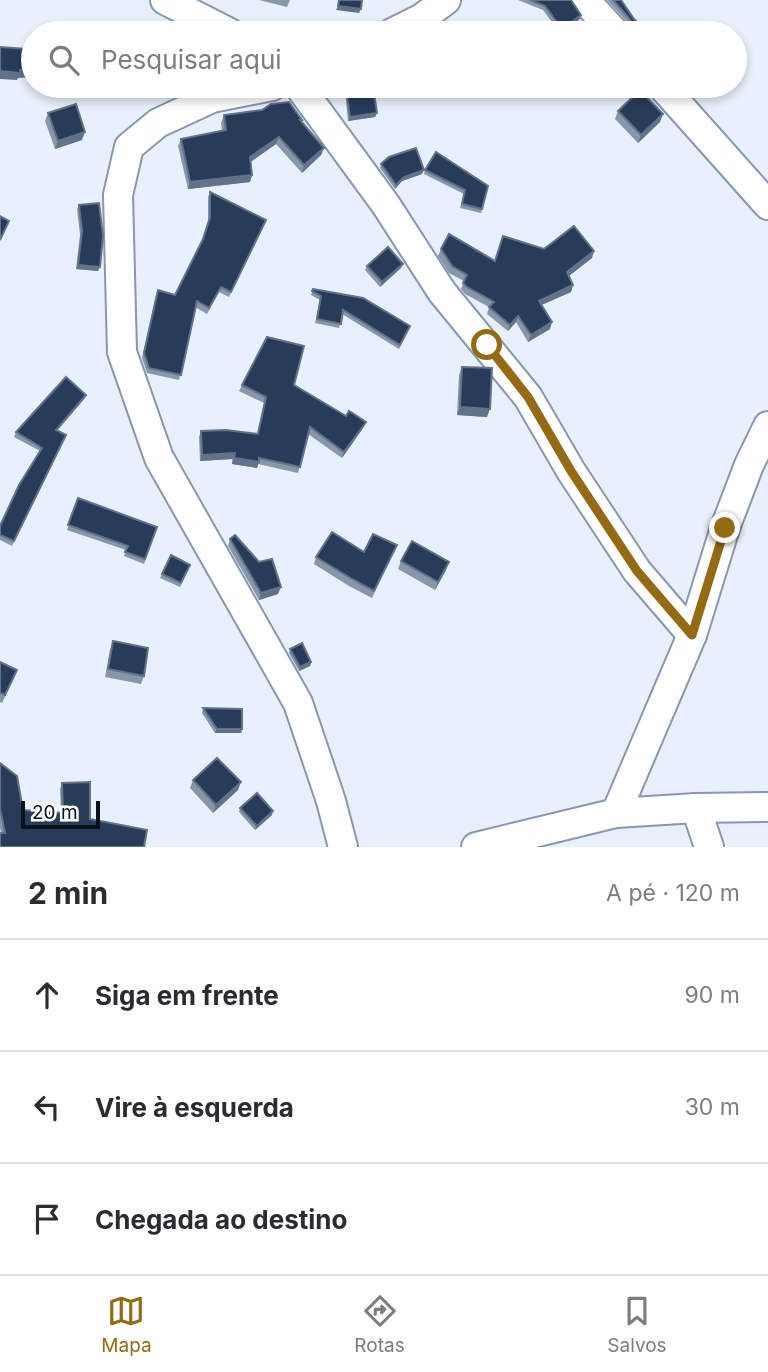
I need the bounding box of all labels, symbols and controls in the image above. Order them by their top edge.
search box [21,21,747,98]
icon: search [45,41,83,79]
text: Pesquisar aqui [101,44,282,75]
route start [471,329,502,360]
route end [709,512,740,543]
scale bar [21,798,100,830]
text: 20 m [32,801,78,824]
text: 2 min [28,875,108,911]
text: A pé · 120 m [606,879,740,907]
icon: ahead [28,976,66,1014]
text: Siga em frente [95,980,279,1011]
text: 90 m [685,981,740,1009]
icon: left [28,1088,66,1126]
text: Vire à esquerda [95,1092,294,1123]
text: 30 m [685,1093,740,1121]
icon: arrive [28,1200,66,1238]
text: Chegada ao destino [95,1204,347,1235]
tab: Mapa [101,1292,152,1357]
tab: Rotas [354,1292,405,1357]
tab: Salvos [607,1292,667,1357]

